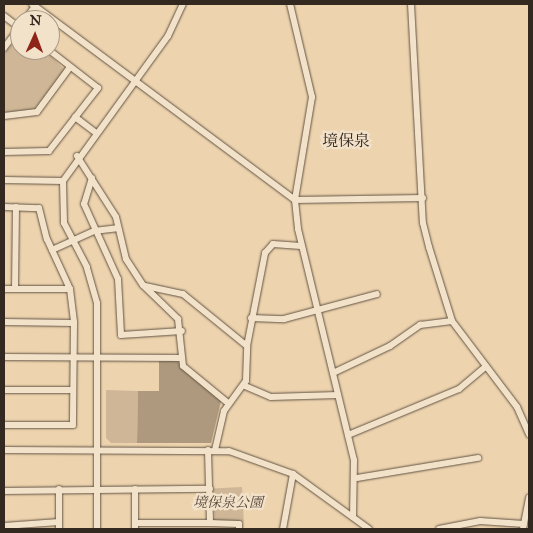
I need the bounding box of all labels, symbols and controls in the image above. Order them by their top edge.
north arrow [10,10,60,60]
text: N [29,12,42,29]
district label: 境保泉 [322,131,370,151]
park label: 境保泉公園 [193,495,263,511]

